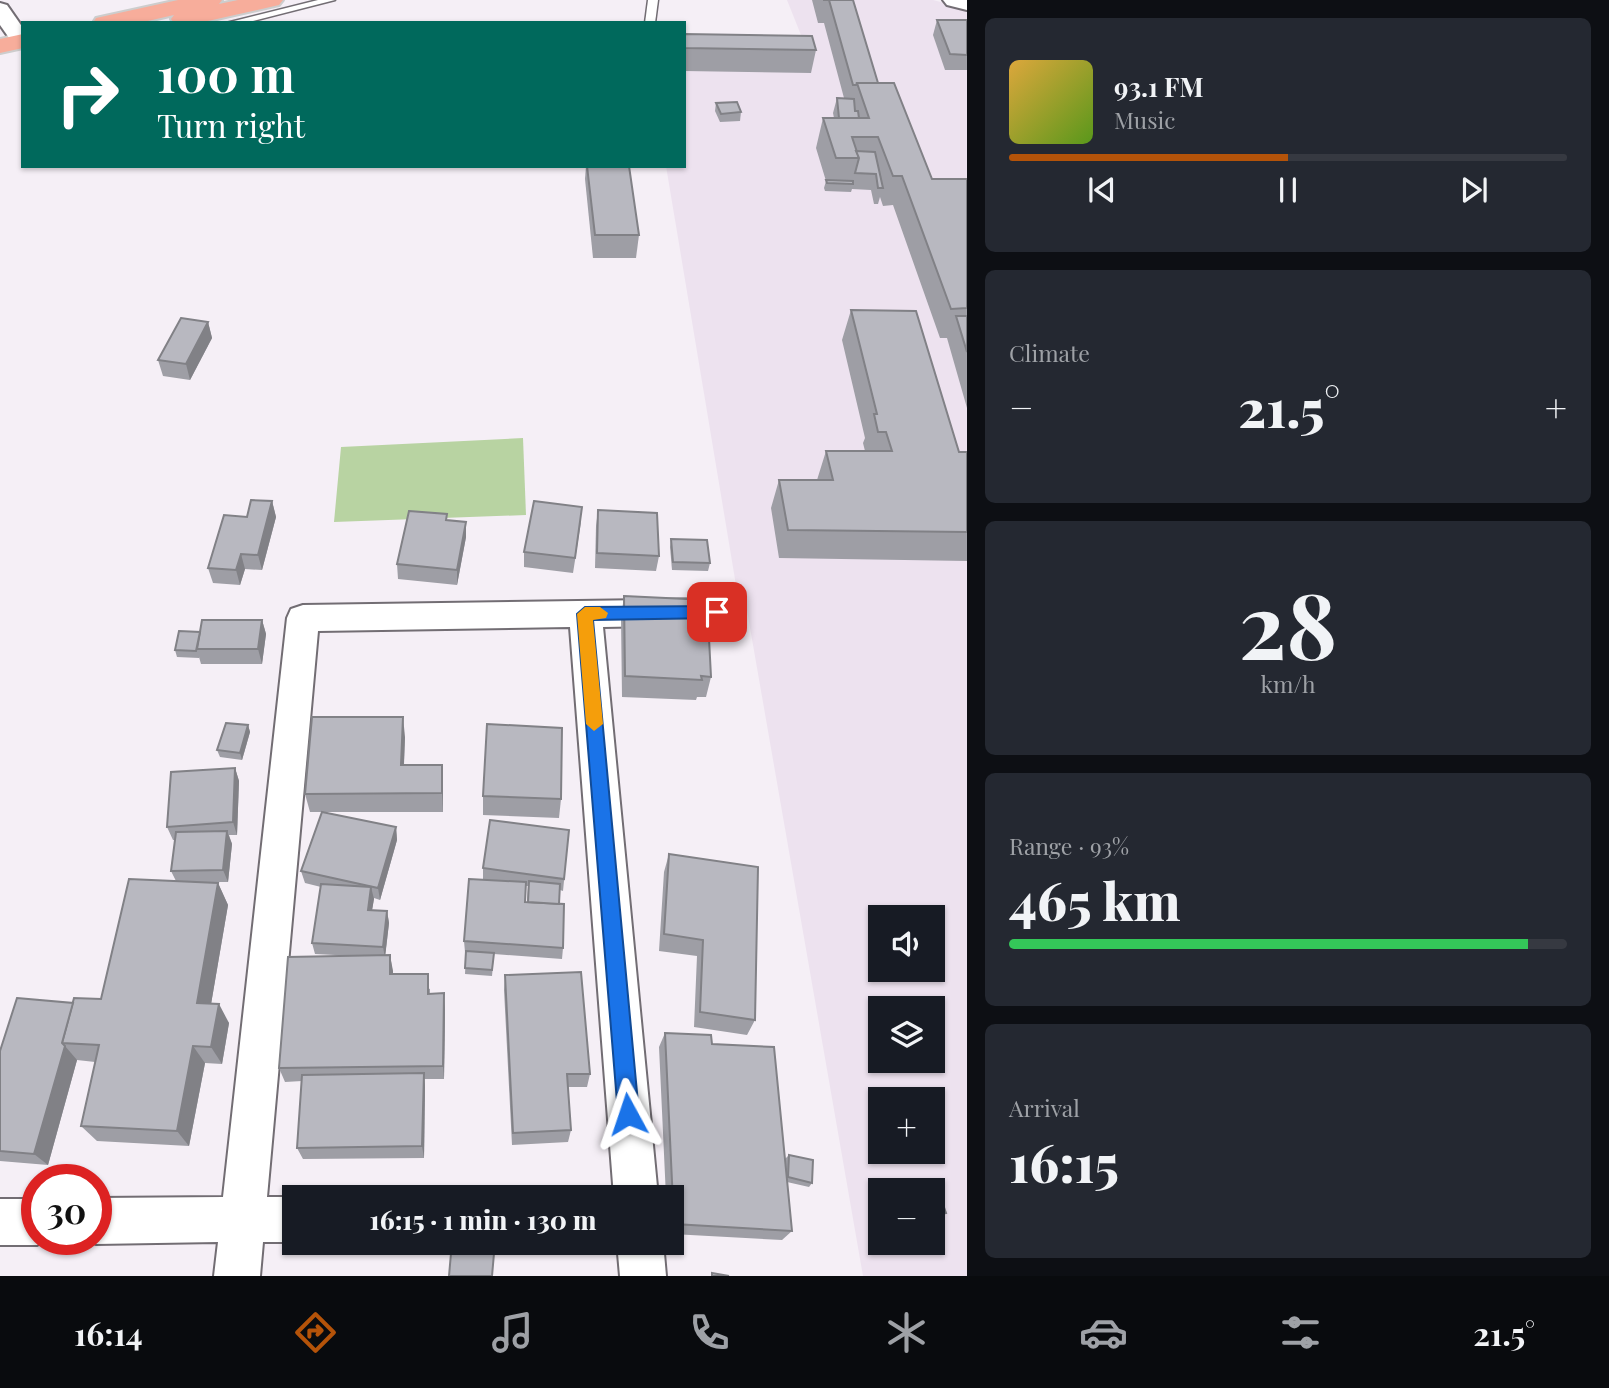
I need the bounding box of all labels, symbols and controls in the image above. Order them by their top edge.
text: 100 m [157,40,295,105]
icon: right [42,49,133,140]
text: 93.1 FM [1114,69,1204,104]
text: Turn right [157,103,305,146]
text: Music [1114,104,1175,135]
icon: previous [1083,171,1121,209]
icon: pause [1269,171,1307,209]
icon: next [1455,171,1493,209]
text: Climate [1009,337,1090,368]
text: 21.5° [1238,372,1340,441]
text: − [1009,381,1034,432]
text: + [1545,381,1567,432]
text: 28 [1239,562,1337,683]
pin [687,582,747,642]
icon: arrive [698,593,736,631]
text: km/h [1260,668,1316,699]
text: Range · 93% [1009,830,1129,861]
text: 465 km [1009,865,1181,934]
map controls [868,905,945,1255]
button: sound [868,905,945,982]
button: layers [868,996,945,1073]
position arrow [591,1077,665,1151]
button: + [868,1087,945,1164]
text: Arrival [1009,1092,1080,1123]
text: 16:15 [1009,1127,1119,1196]
speed limit sign: 30 [21,1164,112,1255]
button: − [868,1178,945,1255]
text: 16:15 · 1 min · 130 m [370,1202,596,1237]
icon: directions [291,1308,340,1357]
icon: music [488,1308,537,1357]
icon: phone [685,1308,734,1357]
icon: climate [882,1308,931,1357]
icon: car [1079,1308,1128,1357]
icon: filters [1276,1308,1325,1357]
text: 16:14 [74,1311,143,1354]
text: 21.5° [1473,1311,1535,1354]

